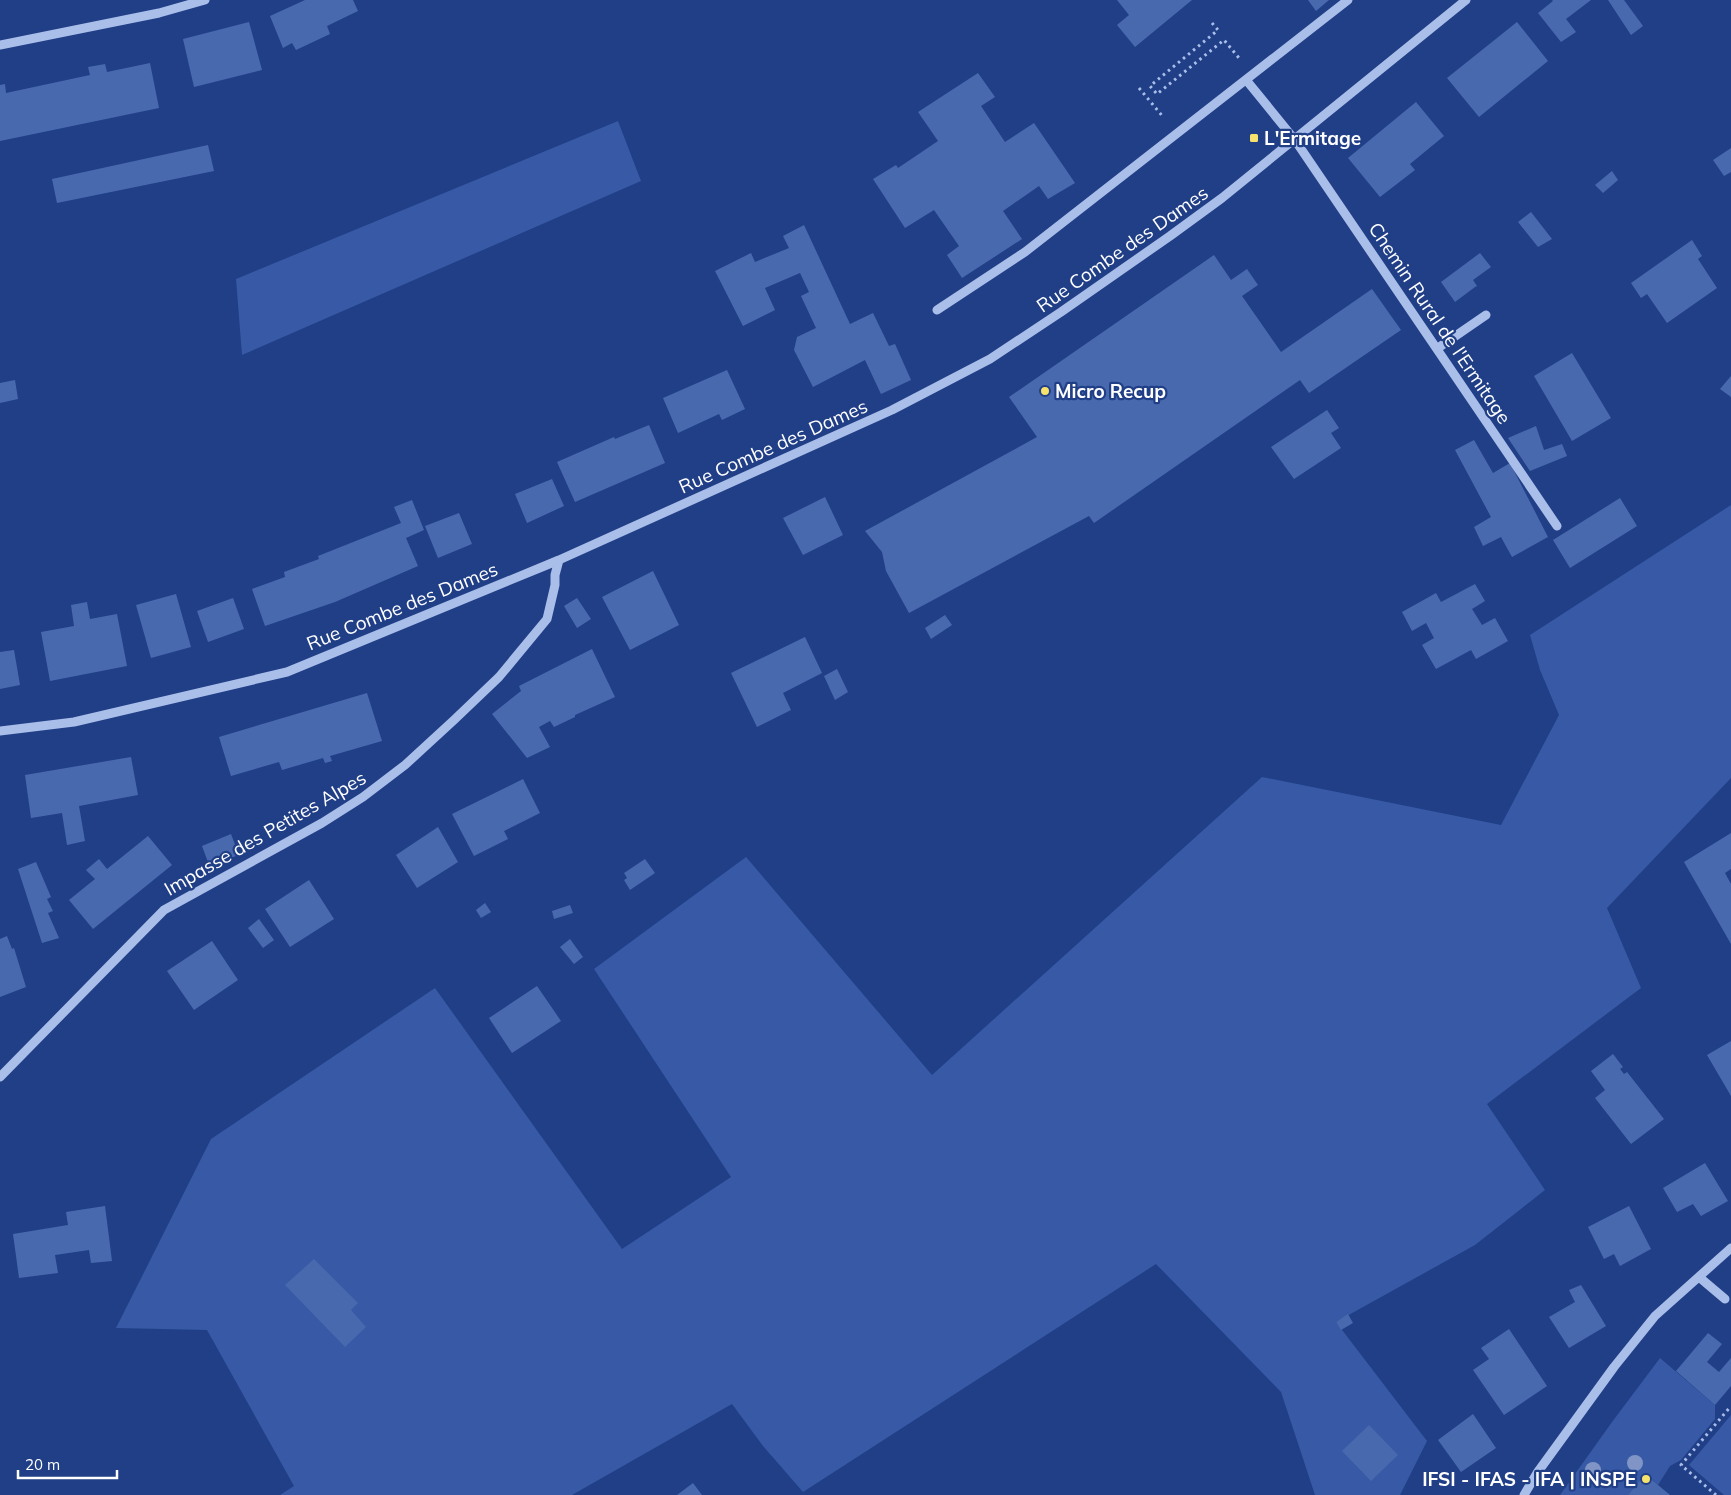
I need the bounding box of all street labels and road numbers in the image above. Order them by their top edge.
street label: Rue Combe des Dames [1032,181,1212,317]
street label: Chemin Rural de l'Ermitage [1363,218,1517,428]
street label: Rue Combe des Dames [675,394,871,498]
street label: Rue Combe des Dames [303,557,501,655]
street label: Impasse des Petites Alpes [160,765,370,901]

